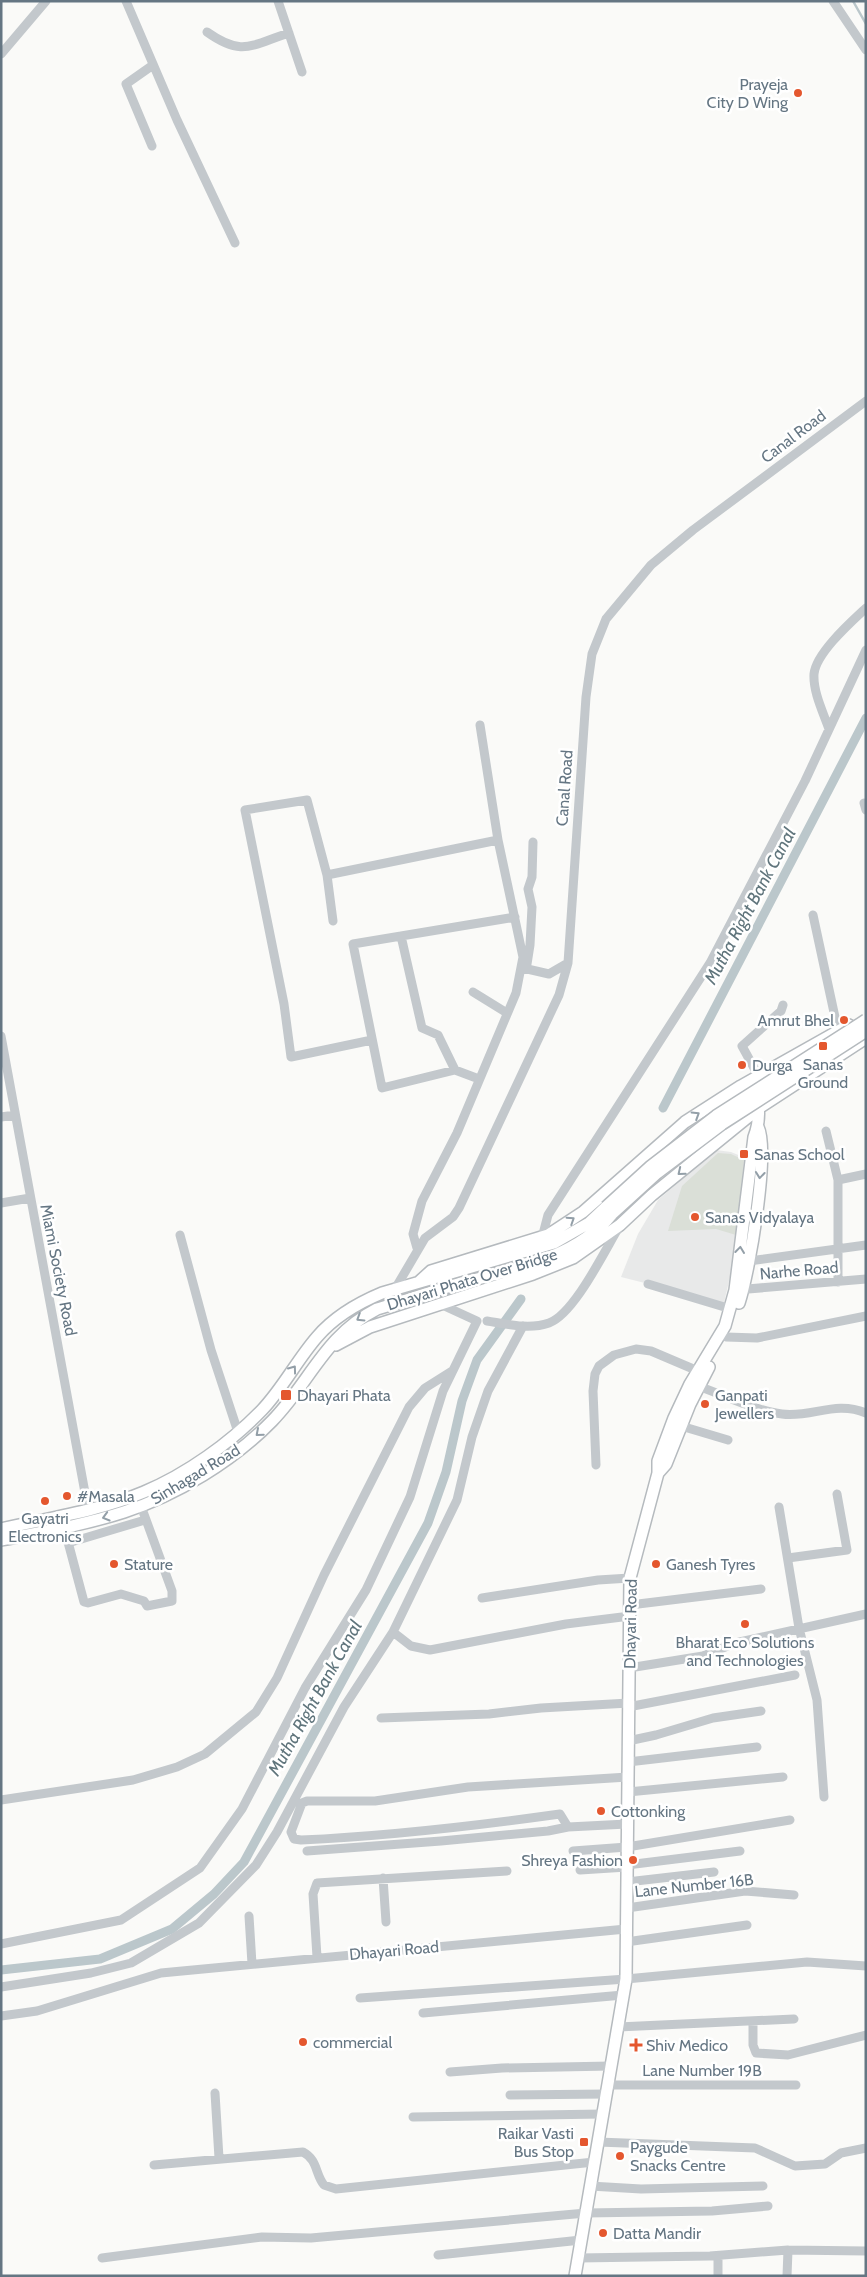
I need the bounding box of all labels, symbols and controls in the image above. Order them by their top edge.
place label: Prayeja City D Wing [707,75,789,112]
marker: Prayeja City D Wing [792,87,804,99]
street label: Canal Road [757,406,829,467]
street label: Canal Road [552,749,577,827]
water label: Mutha Right Bank Canal [699,823,801,989]
place label: Amrut Bhel [758,1011,834,1030]
marker: Amrut Bhel [838,1014,850,1026]
marker: Sanas Ground [817,1040,829,1052]
place label: Sanas Ground [798,1055,848,1092]
place label: Durga [752,1056,793,1075]
marker: Durga [736,1059,748,1071]
one-way arrow [690,1112,699,1122]
place label: Sanas School [754,1145,845,1164]
marker: Sanas School [738,1148,750,1160]
one-way arrow [678,1166,687,1174]
one-way arrow [755,1171,766,1179]
street label: Miami Society Road [36,1203,81,1338]
place label: Sanas Vidyalaya [705,1208,814,1227]
marker: Sanas Vidyalaya [689,1211,701,1223]
one-way arrow [566,1216,575,1226]
street label: Dhayari Phata Over Bridge [385,1245,560,1314]
one-way arrow [734,1245,745,1253]
street label: Narhe Road [759,1258,839,1283]
one-way arrow [357,1312,366,1322]
one-way arrow [287,1366,297,1375]
place label: Dhayari Phata [297,1386,391,1405]
place label: Ganpati Jewellers [714,1386,774,1423]
marker: Dhayari Phata [279,1388,293,1402]
marker: Ganpati Jewellers [699,1398,711,1410]
one-way arrow [255,1427,264,1436]
street label: Sinhagad Road [147,1440,243,1509]
place label: #Masala [77,1487,135,1506]
marker: #Masala [61,1490,73,1502]
marker: Gayatri Electronics [39,1495,51,1507]
place label: Gayatri Electronics [8,1509,82,1546]
one-way arrow [102,1511,111,1522]
place label: Stature [124,1555,173,1574]
place label: Ganesh Tyres [666,1555,756,1574]
marker: Stature [108,1558,120,1570]
marker: Ganesh Tyres [650,1558,662,1570]
street label: Dhayari Road [620,1579,641,1669]
water label: Mutha Right Bank Canal [263,1616,367,1780]
marker: Bharat Eco Solutions and Technologies [739,1618,751,1630]
place label: Bharat Eco Solutions and Technologies [676,1633,815,1670]
place label: Cottonking [611,1802,686,1821]
marker: Cottonking [595,1805,607,1817]
place label: Shreya Fashion [521,1851,623,1870]
marker: Shreya Fashion [627,1854,639,1866]
street label: Lane Number 16B [634,1870,755,1901]
street label: Dhayari Road [348,1937,440,1964]
place label: commercial [313,2033,392,2052]
marker: commercial [297,2036,309,2048]
place label: Shiv Medico [646,2036,728,2055]
marker: Shiv Medico [630,2039,642,2051]
street label: Lane Number 19B [642,2061,762,2080]
place label: Raikar Vasti Bus Stop [498,2124,574,2161]
marker: Raikar Vasti Bus Stop [578,2136,590,2148]
place label: Paygude Snacks Centre [630,2138,726,2175]
marker: Paygude Snacks Centre [614,2150,626,2162]
place label: Datta Mandir [613,2224,702,2243]
marker: Datta Mandir [597,2227,609,2239]

